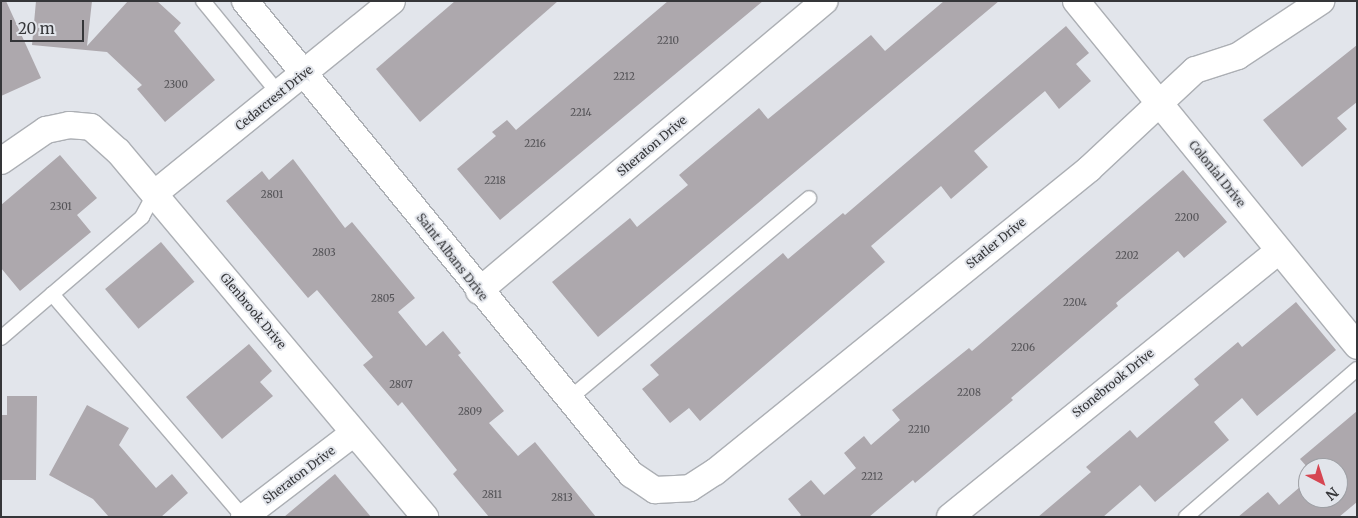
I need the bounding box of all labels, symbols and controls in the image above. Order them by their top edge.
scale bar [12,10,86,42]
text: 20 m [18,19,55,38]
house number: 2210 [657,35,679,47]
street label: Cedarcrest Drive [233,62,315,134]
house number: 2212 [613,71,635,83]
house number: 2300 [164,79,188,91]
house number: 2214 [570,107,592,119]
street label: Sheraton Drive [614,113,690,179]
house number: 2216 [524,138,546,150]
street label: Colonial Drive [1186,138,1248,210]
house number: 2218 [484,175,506,187]
house number: 2801 [261,189,283,201]
house number: 2301 [50,201,72,213]
street label: Saint Albans Drive [413,210,491,304]
house number: 2200 [1175,212,1199,224]
street label: Statler Drive [963,215,1029,271]
house number: 2803 [312,247,336,259]
house number: 2202 [1115,250,1139,262]
street label: Glenbrook Drive [217,270,289,352]
house number: 2805 [371,293,395,305]
house number: 2204 [1063,297,1087,309]
house number: 2206 [1011,342,1035,354]
street label: Stonebrook Drive [1069,346,1157,420]
house number: 2807 [389,379,413,391]
house number: 2208 [957,387,981,399]
house number: 2809 [458,406,482,418]
house number: 2210 [908,424,930,436]
street label: Sheraton Drive [260,443,338,507]
north arrow [1298,458,1348,508]
house number: 2212 [861,471,883,483]
text: N [1322,483,1342,504]
house number: 2811 [482,489,502,501]
house number: 2813 [551,492,573,504]

